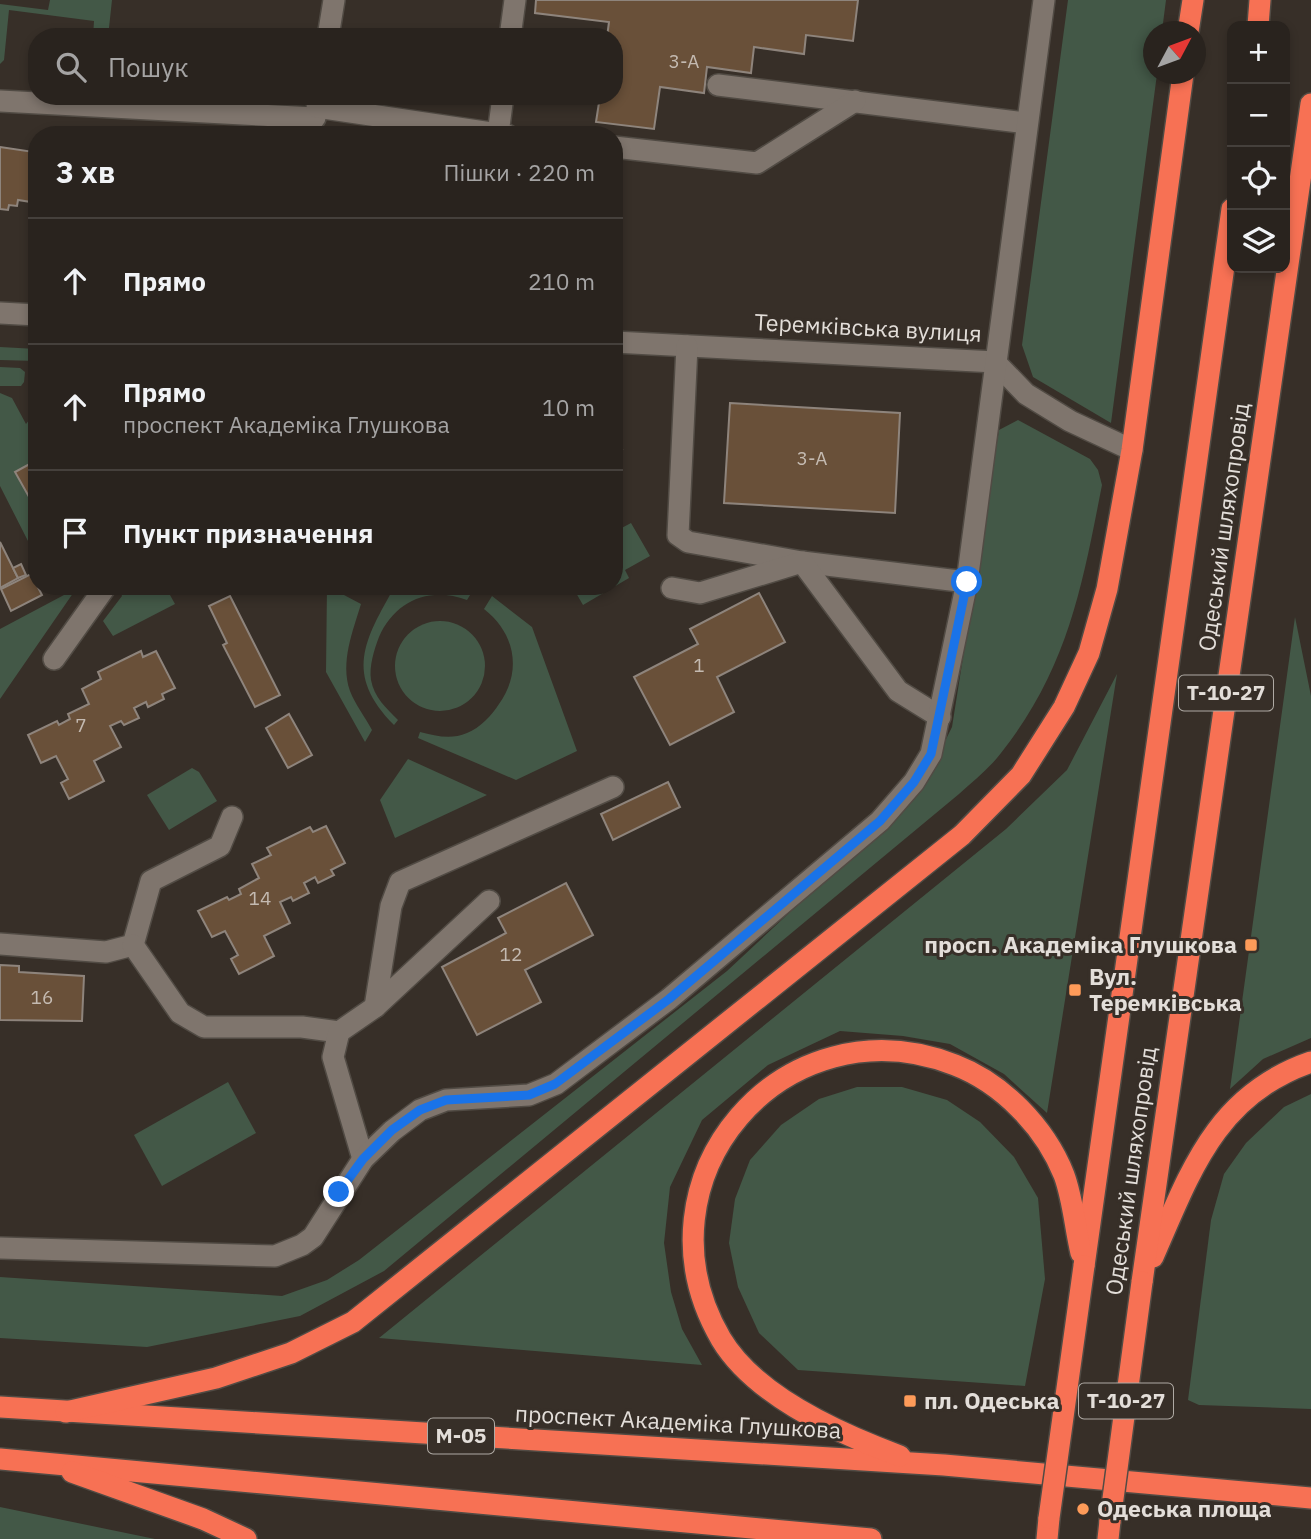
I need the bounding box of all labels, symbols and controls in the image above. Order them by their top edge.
north arrow [1143,21,1206,84]
map controls [1227,21,1290,273]
button: + [1227,21,1290,84]
search box [28,28,623,105]
icon: search [52,48,90,86]
house number: 3-А [669,49,699,73]
text: Пошук [108,50,189,84]
button: − [1227,84,1290,147]
button: locate [1227,147,1290,210]
text: 3 хв [56,152,115,191]
text: Пішки · 220 m [444,157,595,187]
button: layers [1227,210,1290,273]
icon: ahead [56,262,94,300]
text: Прямо [123,264,206,298]
text: 210 m [528,266,595,296]
street label: Теремківська вулиця [754,306,982,348]
text: Прямо [123,375,206,409]
icon: ahead [56,388,94,426]
text: 10 m [542,392,595,422]
street label: Одеський шляхопровід [1191,400,1255,653]
text: проспект Академіка Глушкова [123,409,450,439]
house number: 3-А [797,446,827,470]
icon: arrive [56,514,94,552]
text: Пункт призначення [123,516,373,550]
route start [951,566,982,597]
house number: 1 [693,653,705,677]
road number: Т-10-27 [1179,676,1273,710]
house number: 7 [75,713,87,737]
house number: 14 [249,886,271,910]
place label: просп. Академіка Глушкова [924,929,1237,959]
marker: просп. Академіка Глушкова [1243,937,1259,953]
house number: 12 [500,942,522,966]
place label: Вул. Теремківська [1089,961,1242,1017]
marker: Вул. Теремківська [1067,982,1083,998]
house number: 16 [31,985,53,1009]
street label: Одеський шляхопровід [1098,1044,1162,1297]
route end [323,1176,354,1207]
road number: Т-10-27 [1079,1384,1173,1418]
place label: пл. Одеська [924,1385,1060,1415]
marker: пл. Одеська [902,1393,918,1409]
street label: проспект Академіка Глушкова [514,1397,842,1445]
road number: М-05 [428,1418,494,1454]
place label: Одеська площа [1097,1493,1272,1523]
marker: Одеська площа [1075,1501,1091,1517]

